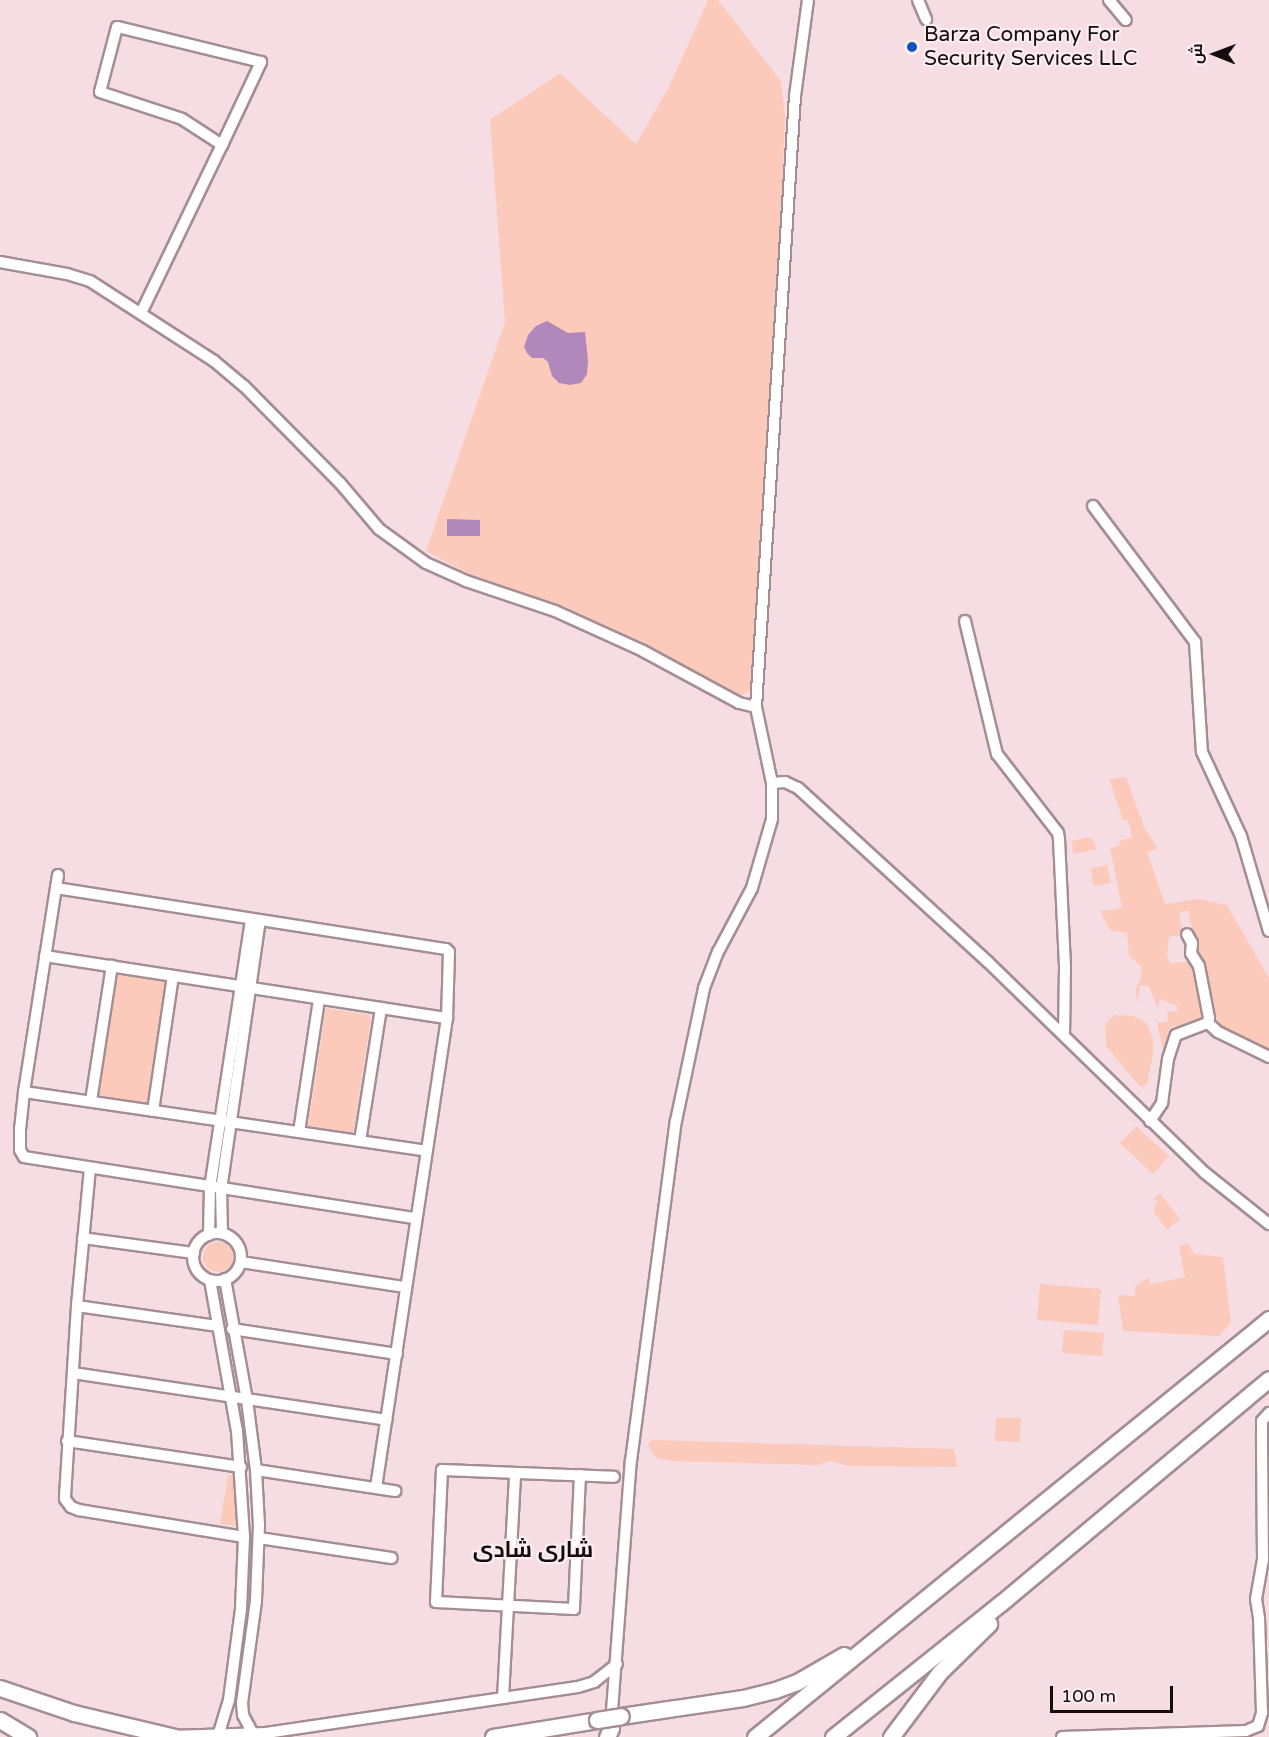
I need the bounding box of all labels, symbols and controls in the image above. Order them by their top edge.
place label: Barza Company For Security Services LLC [924,22,1137,72]
north arrow [1185,24,1245,84]
marker: Barza Company For Security Services LLC [905,40,919,54]
text: ش [1187,43,1207,64]
district label: شاری شادی [473,1538,593,1564]
scale bar [1053,1674,1176,1712]
text: 100 m [1061,1685,1116,1707]

